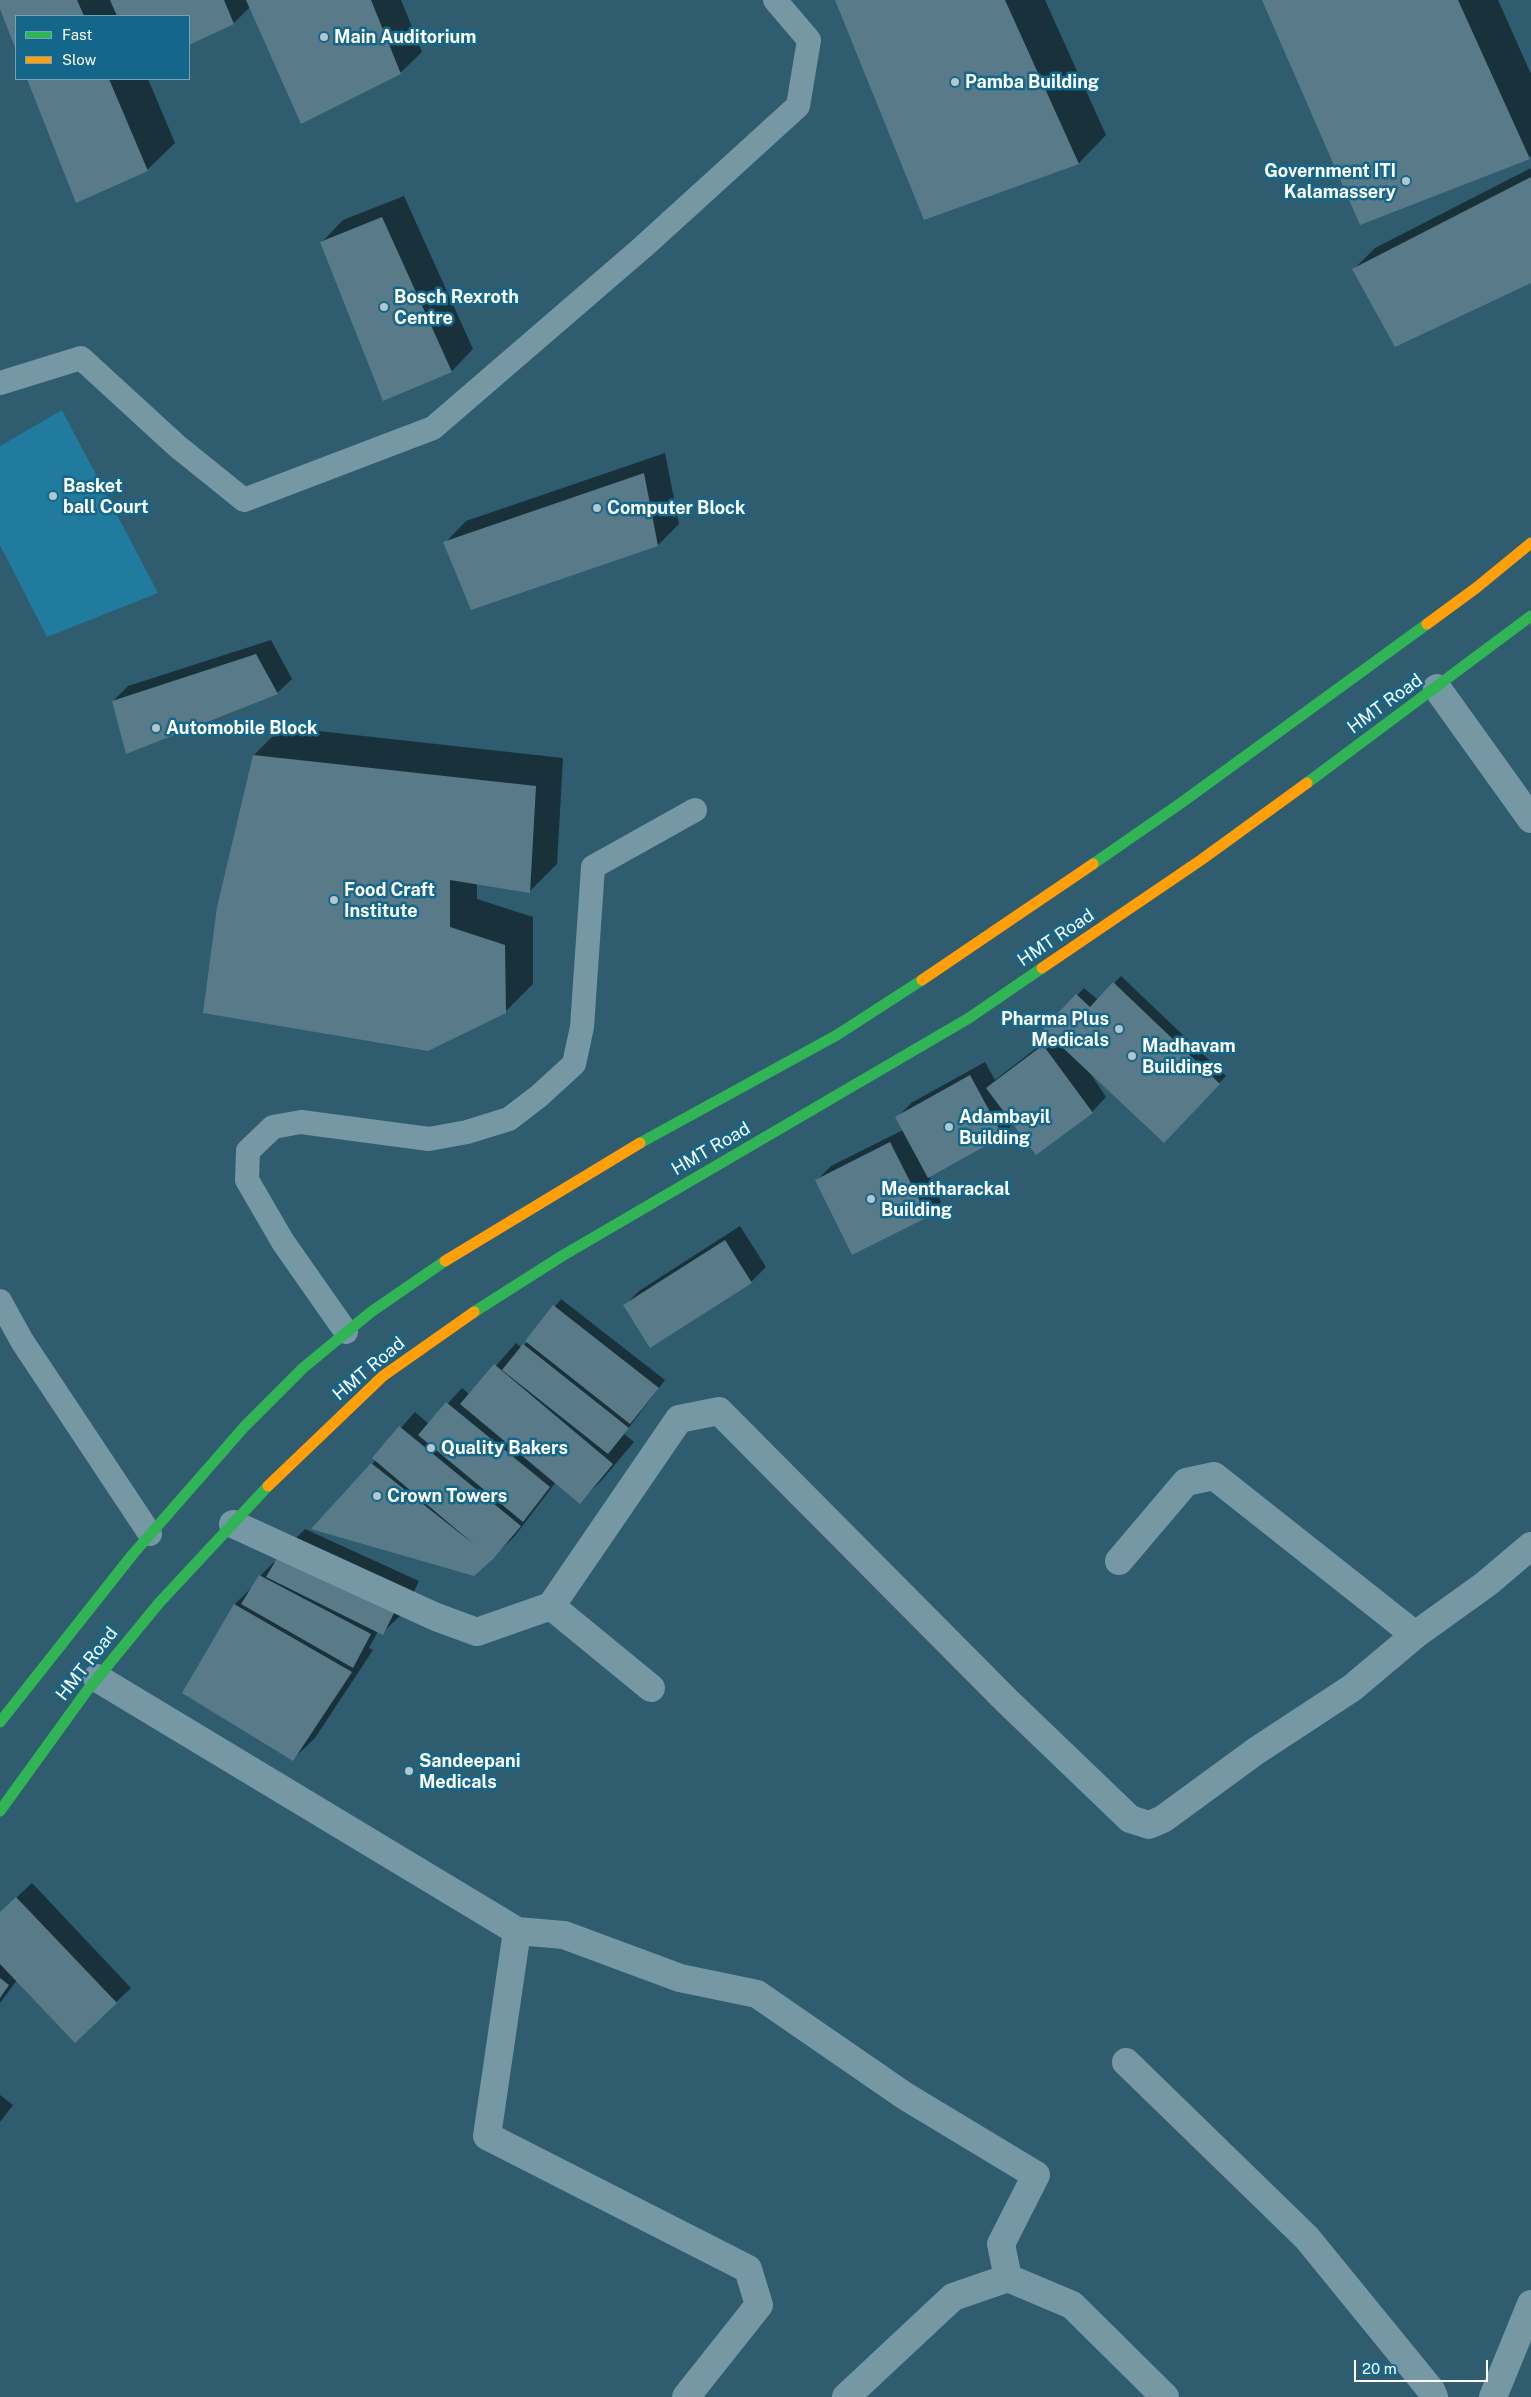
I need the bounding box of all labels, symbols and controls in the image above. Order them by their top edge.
legend [15,15,190,80]
text: Fast [62,26,92,43]
place label: Main Auditorium [334,26,476,48]
marker: Main Auditorium [318,31,330,43]
text: Slow [62,51,96,68]
place label: Pamba Building [965,71,1099,93]
marker: Pamba Building [949,76,961,88]
place label: Government ITI Kalamassery [1264,160,1396,202]
marker: Government ITI Kalamassery [1400,175,1412,187]
place label: Bosch Rexroth Centre [394,286,519,328]
marker: Bosch Rexroth Centre [378,301,390,313]
place label: Basket ball Court [63,475,149,518]
marker: Basket ball Court [47,490,59,502]
place label: Computer Block [607,497,745,519]
marker: Computer Block [591,502,603,514]
street label: HMT Road [1343,670,1427,738]
place label: Automobile Block [166,717,318,739]
marker: Automobile Block [150,722,162,734]
place label: Food Craft Institute [344,879,435,922]
marker: Food Craft Institute [328,894,340,906]
street label: HMT Road [1014,905,1098,971]
place label: Pharma Plus Medicals [1001,1008,1109,1050]
marker: Pharma Plus Medicals [1113,1023,1125,1035]
place label: Madhavam Buildings [1142,1035,1236,1078]
marker: Madhavam Buildings [1126,1050,1138,1062]
place label: Adambayil Building [959,1106,1051,1148]
street label: HMT Road [668,1118,754,1180]
marker: Adambayil Building [943,1121,955,1133]
place label: Meentharackal Building [881,1178,1010,1220]
marker: Meentharackal Building [865,1193,877,1205]
street label: HMT Road [329,1333,409,1405]
place label: Quality Bakers [441,1437,568,1459]
marker: Quality Bakers [425,1442,437,1454]
place label: Crown Towers [387,1485,507,1507]
marker: Crown Towers [371,1490,383,1502]
street label: HMT Road [52,1623,122,1705]
place label: Sandeepani Medicals [419,1750,520,1792]
marker: Sandeepani Medicals [403,1765,415,1777]
scale bar [1356,2350,1490,2382]
text: 20 m [1362,2360,1397,2377]

